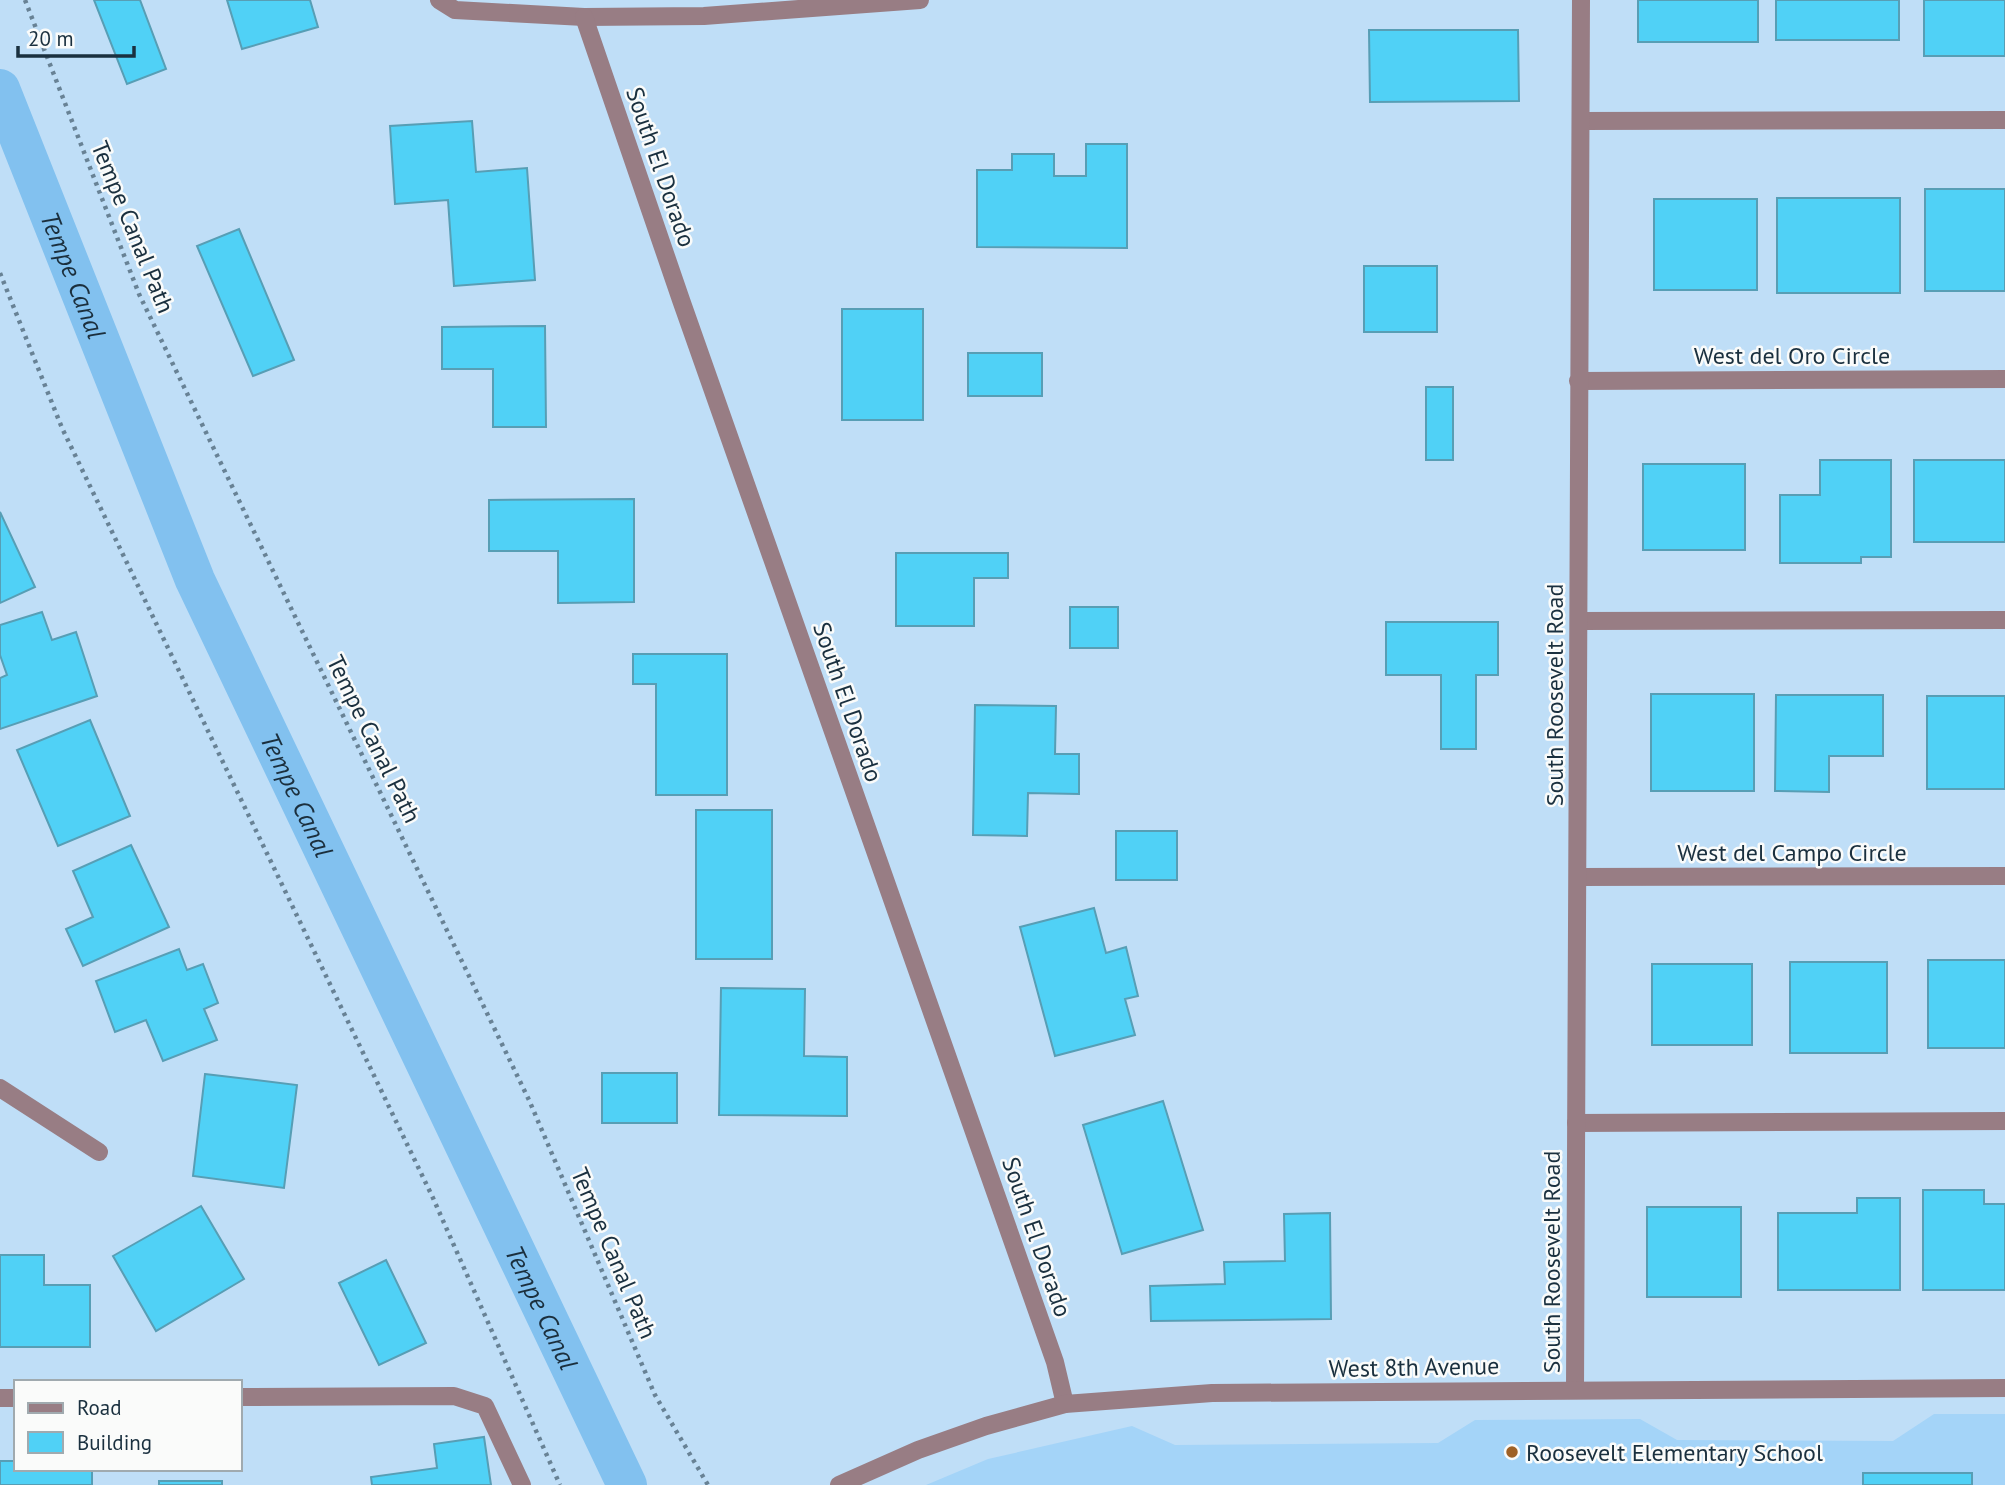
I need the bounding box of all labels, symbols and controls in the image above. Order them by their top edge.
scale bar [18,14,133,58]
text: 20 m [28,25,74,52]
street label: South El Dorado [619,83,703,251]
street label: Tempe Canal Path [84,136,182,318]
water label: Tempe Canal [34,206,114,343]
street label: West del Oro Circle [1694,340,1890,371]
street label: South Roosevelt Road [1539,584,1570,806]
street label: South El Dorado [806,618,890,786]
street label: Tempe Canal Path [320,650,428,828]
water label: Tempe Canal [254,727,341,862]
street label: West del Campo Circle [1677,837,1907,868]
street label: South Roosevelt Road [1536,1151,1567,1373]
street label: South El Dorado [995,1153,1079,1321]
street label: Tempe Canal Path [564,1163,664,1343]
water label: Tempe Canal [498,1239,586,1375]
street label: West 8th Avenue [1328,1350,1500,1384]
legend [14,1380,242,1471]
text: Road [77,1394,121,1421]
text: Building [77,1429,152,1456]
place label: Roosevelt Elementary School [1526,1437,1823,1468]
marker: Roosevelt Elementary School [1504,1444,1520,1460]

